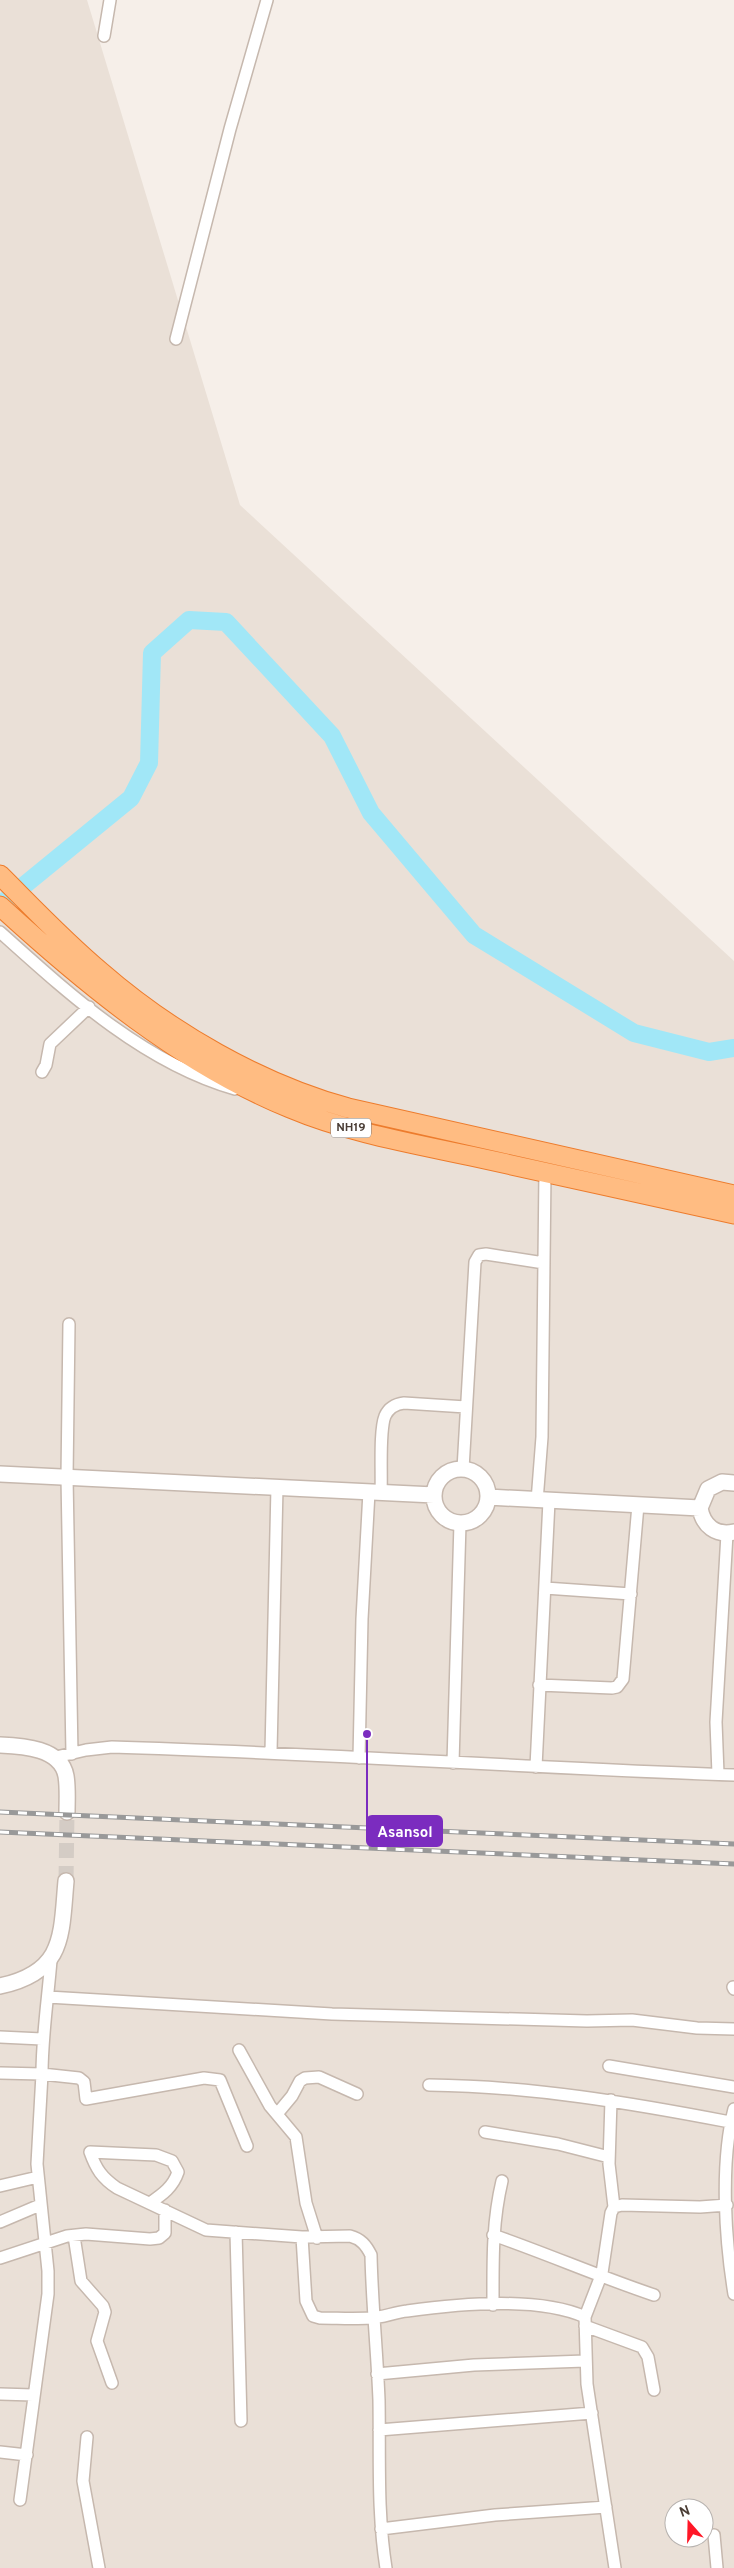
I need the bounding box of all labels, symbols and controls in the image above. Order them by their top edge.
road number: NH19 [331,1118,371,1138]
callout: Asansol [367,1816,442,1846]
text: Asansol [377,1824,433,1843]
north arrow [664,2498,714,2548]
text: N [677,2502,693,2522]

